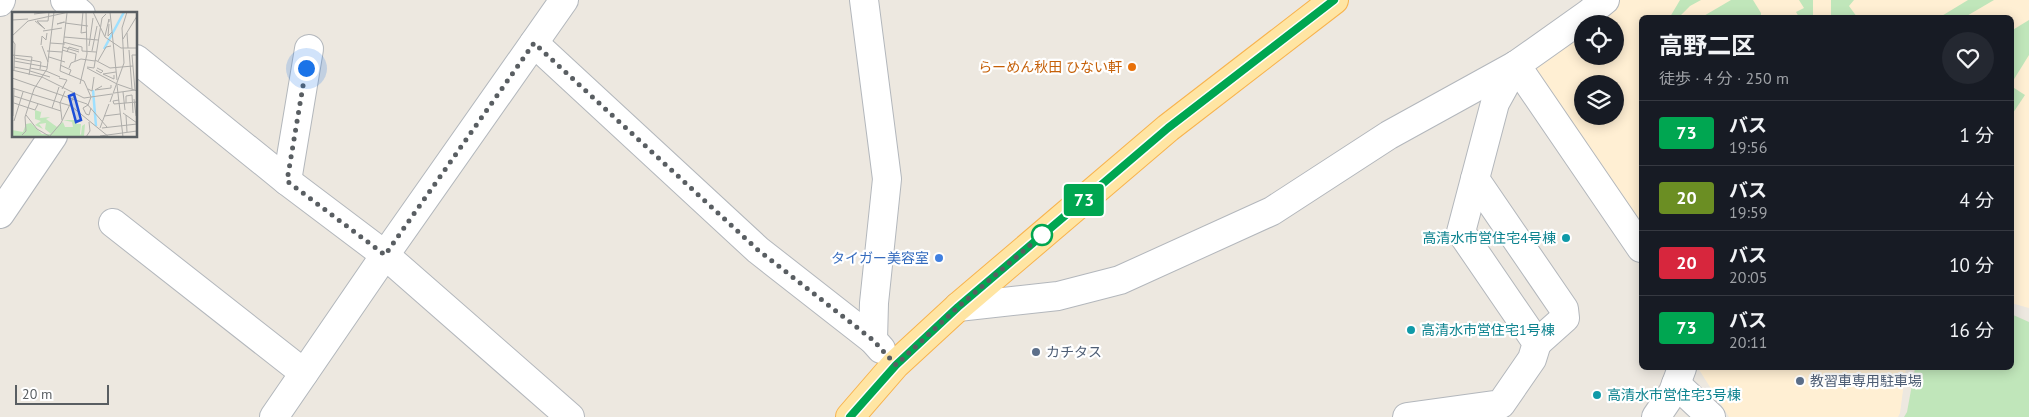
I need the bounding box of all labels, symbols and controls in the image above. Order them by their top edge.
inset map [12,12,138,138]
map controls [1574,15,1624,125]
button: locate [1574,15,1624,65]
text: 高野二区 [1659,30,1755,61]
button: heart [1942,32,1994,84]
your location [294,56,319,81]
place label: らーめん秋田 ひない軒 [978,58,1122,76]
marker: らーめん秋田 ひない軒 [1126,61,1138,73]
text: 徒歩 · 4 分 · 250 m [1659,68,1789,88]
button: layers [1574,75,1624,125]
text: バス [1729,113,1767,137]
text: 73 [1676,121,1697,144]
text: 1 分 [1960,123,1994,147]
text: 19:56 [1729,137,1767,157]
text: バス [1729,178,1767,202]
line badge: 73 [1062,184,1106,216]
text: 20 [1676,186,1697,209]
text: 73 [1074,188,1094,211]
text: 4 分 [1960,188,1994,212]
text: 19:59 [1729,202,1767,222]
unlabelled marker [1031,224,1053,246]
place label: 高清水市営住宅4号棟 [1422,229,1556,247]
marker: 高清水市営住宅4号棟 [1560,232,1572,244]
text: バス [1729,243,1767,267]
place label: タイガー美容室 [831,249,929,267]
text: 20 [1676,251,1697,274]
marker: タイガー美容室 [933,252,945,264]
text: 10 分 [1949,253,1994,277]
text: 20:05 [1729,267,1767,287]
text: バス [1729,308,1767,332]
text: 73 [1676,316,1697,339]
text: 16 分 [1949,318,1994,342]
place label: 高清水市営住宅1号棟 [1421,321,1555,339]
marker: 高清水市営住宅1号棟 [1405,324,1417,336]
text: 20:11 [1729,332,1767,352]
place label: カチタス [1046,343,1102,361]
marker: カチタス [1030,346,1042,358]
place label: 教習車専用駐車場 [1810,372,1922,390]
marker: 教習車専用駐車場 [1794,375,1806,387]
scale bar [15,382,109,405]
text: 20 m [22,385,52,403]
place label: 高清水市営住宅3号棟 [1607,386,1741,404]
marker: 高清水市営住宅3号棟 [1591,389,1603,401]

